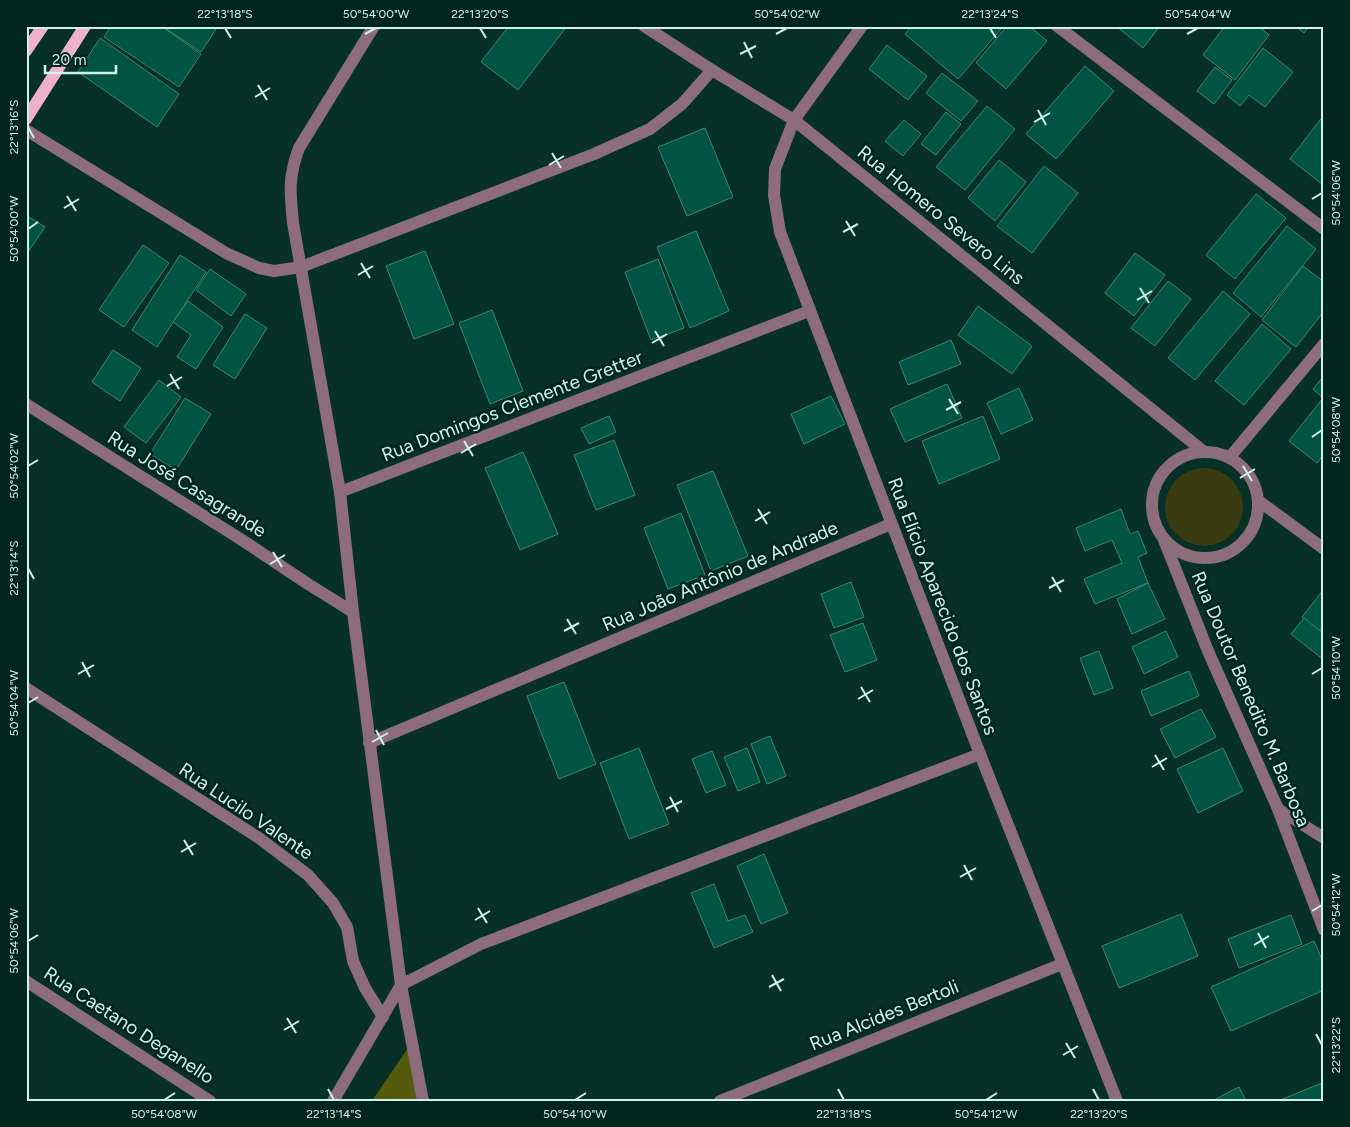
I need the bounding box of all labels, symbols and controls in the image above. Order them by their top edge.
text: 22°13'18"S [197,7,253,21]
text: 50°54'00"W [343,7,410,21]
text: 22°13'20"S [451,7,509,21]
text: 50°54'02"W [754,7,820,21]
text: 22°13'24"S [961,7,1019,21]
text: 50°54'04"W [1165,7,1232,21]
scale bar [45,42,116,74]
text: 20 m [52,51,86,69]
text: 22°13'16"S [7,100,21,154]
street label: Rua Homero Severo Lins [853,140,1029,290]
text: 50°54'06"W [1329,160,1343,226]
text: 50°54'00"W [7,195,21,262]
street label: Rua Domingos Clemente Gretter [378,345,646,467]
text: 50°54'08"W [1329,396,1343,463]
street label: Rua José Casagrande [103,426,271,542]
text: 50°54'02"W [7,433,21,499]
street label: Rua Elício Aparecido dos Santos [883,474,1003,738]
street label: Rua João Antônio de Andrade [599,516,841,636]
text: 22°13'14"S [7,540,21,596]
street label: Rua Doutor Benedito M. Barbosa [1187,568,1315,830]
text: 50°54'10"W [1329,636,1343,700]
text: 50°54'04"W [7,669,21,736]
street label: Rua Lucilo Valente [175,758,317,864]
text: 50°54'12"W [1329,873,1343,936]
text: 50°54'06"W [7,908,21,974]
street label: Rua Caetano Deganello [40,961,218,1089]
street label: Rua Alcides Bertoli [806,975,962,1055]
text: 22°13'22"S [1329,1017,1343,1073]
text: 50°54'08"W [131,1107,198,1121]
text: 22°13'14"S [306,1107,362,1121]
text: 50°54'10"W [543,1107,607,1121]
text: 22°13'18"S [816,1107,872,1121]
text: 50°54'12"W [955,1107,1018,1121]
text: 22°13'20"S [1070,1107,1128,1121]

